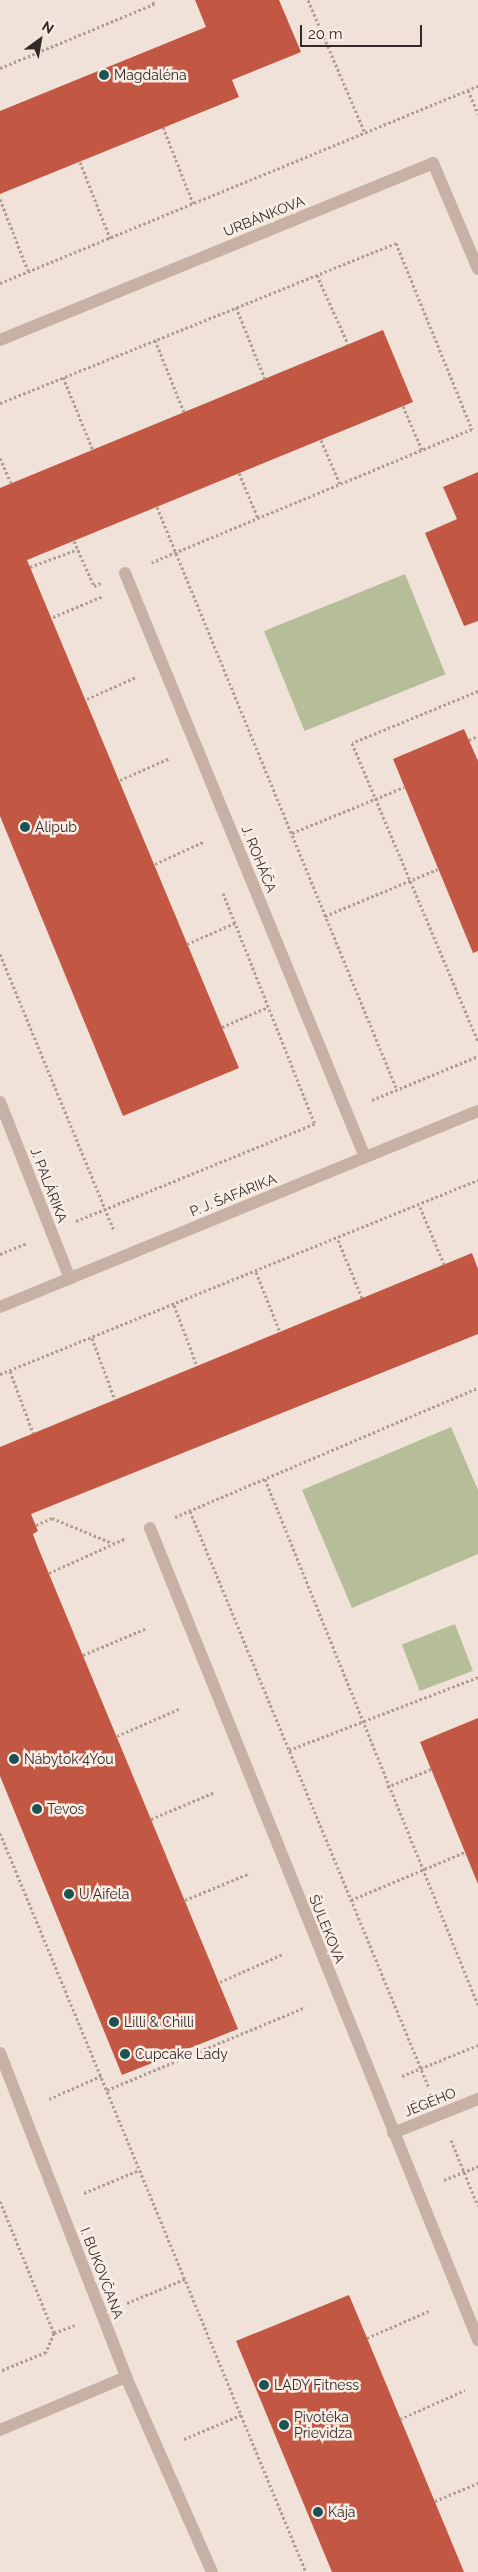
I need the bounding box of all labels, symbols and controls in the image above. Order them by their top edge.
north arrow [15,15,65,65]
scale bar [303,15,426,47]
text: N [39,18,57,37]
text: 20 m [308,25,343,43]
place label: Magdaléna [114,67,187,83]
marker: Magdaléna [98,69,110,81]
street label: URBÁNKOVA [221,192,307,240]
place label: Alipub [35,819,77,835]
marker: Alipub [19,821,31,833]
street label: J. ROHÁČA [238,823,280,895]
street label: J. PALÁRIKA [27,1145,71,1225]
street label: P. J. ŠAFÁRIKA [187,1170,279,1220]
place label: Nábytok 4You [24,1751,114,1767]
marker: Nábytok 4You [8,1753,20,1765]
place label: Tevos [47,1801,84,1817]
marker: Tevos [31,1803,43,1815]
place label: U Aifela [79,1886,130,1902]
marker: U Aifela [63,1888,75,1900]
street label: ŠULEKOVA [306,1892,348,1966]
place label: Lilli & Chilli [124,2014,194,2030]
marker: Lilli & Chilli [108,2016,120,2028]
place label: Cupcake Lady [135,2046,228,2062]
marker: Cupcake Lady [119,2048,131,2060]
street label: JÉGÉHO [402,2084,458,2120]
street label: I. BUKOVČANA [77,2225,127,2321]
place label: LADY Fitness [274,2377,360,2393]
marker: LADY Fitness [258,2379,270,2391]
place label: Pivotéka Prievidza [294,2409,352,2442]
marker: Pivotéka Prievidza [278,2419,290,2431]
place label: Kaja [328,2504,355,2520]
marker: Kaja [312,2506,324,2518]

